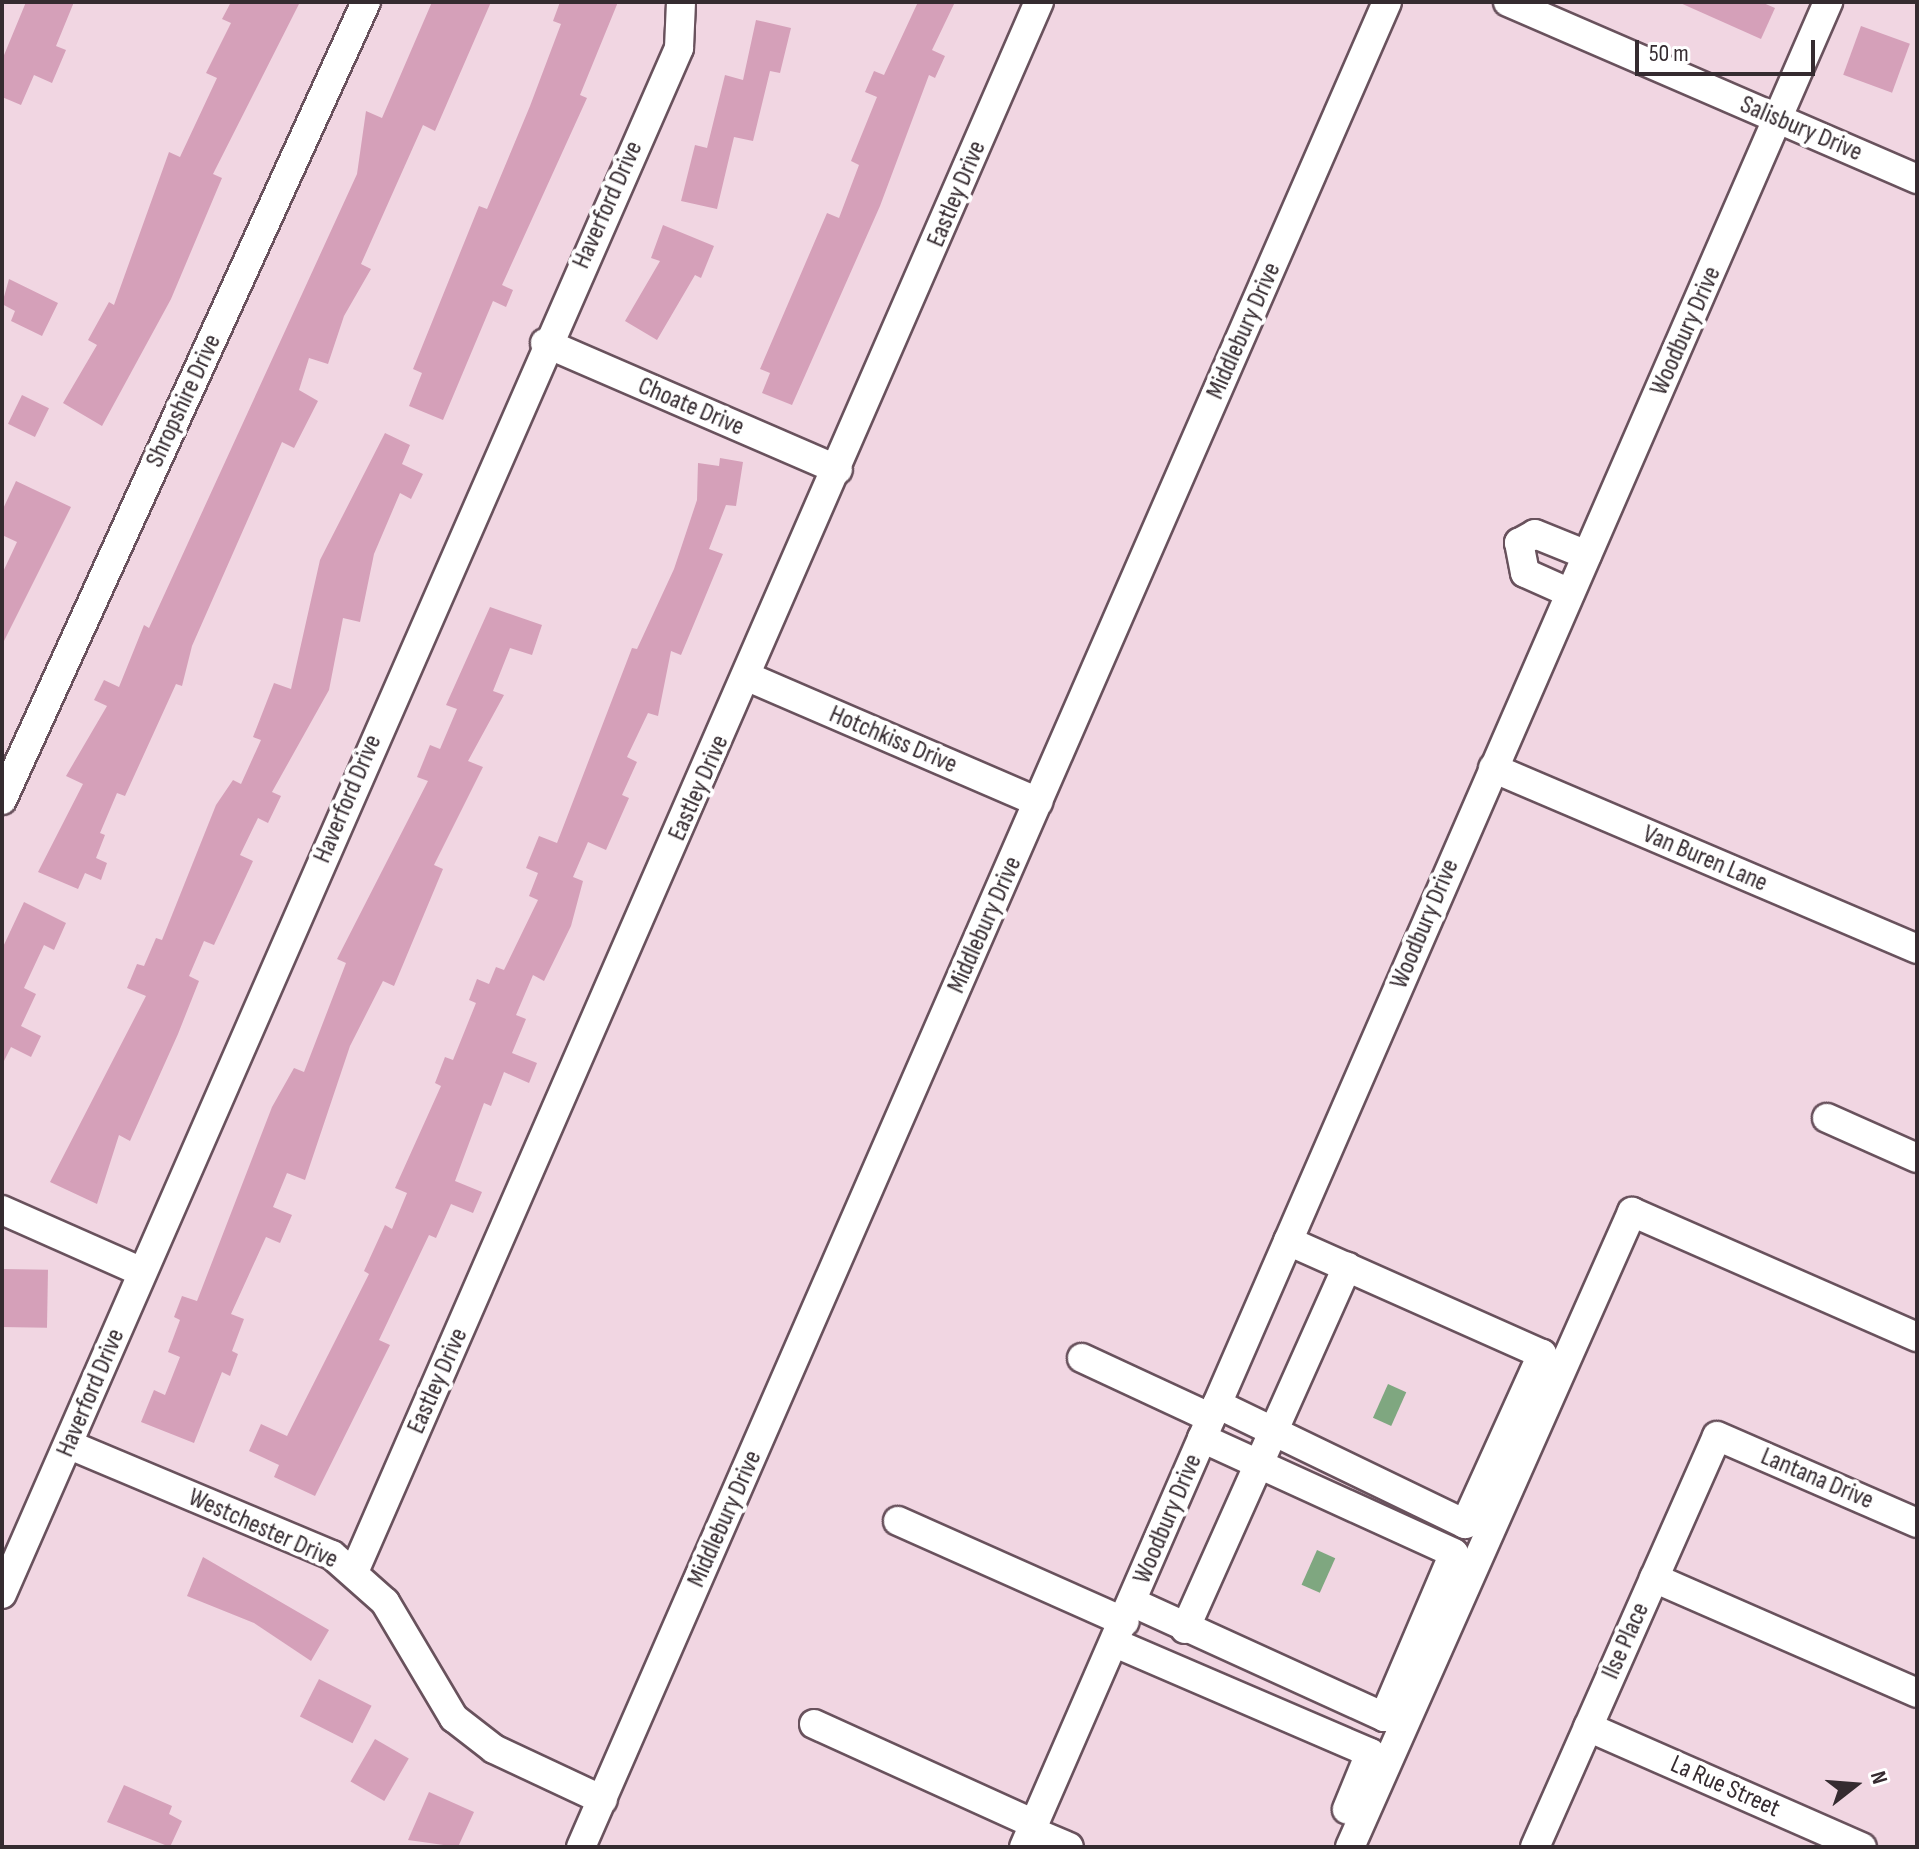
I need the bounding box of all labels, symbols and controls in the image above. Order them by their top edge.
scale bar [1639,24,1819,74]
text: 50 m [1649,39,1689,68]
street label: Salisbury Drive [1735,89,1867,169]
street label: Haverford Drive [566,136,650,274]
street label: Eastley Drive [921,136,993,252]
street label: Middlebury Drive [1200,258,1288,404]
street label: Woodbury Drive [1644,262,1728,400]
street label: Shropshire Drive [140,330,228,472]
street label: Choate Drive [633,371,749,443]
street label: Hotchkiss Drive [824,699,962,781]
street label: Haverford Drive [307,730,389,868]
street label: Eastley Drive [662,730,736,846]
street label: Van Buren Lane [1638,819,1772,899]
street label: Middlebury Drive [941,852,1029,998]
street label: Woodbury Drive [1384,854,1466,994]
street label: Eastley Drive [401,1323,475,1439]
street label: Haverford Drive [50,1324,132,1462]
street label: Lantana Drive [1756,1441,1878,1517]
street label: Middlebury Drive [681,1446,769,1592]
street label: Woodbury Drive [1127,1449,1209,1589]
street label: Westchester Drive [183,1482,343,1576]
street label: Ilse Place [1595,1598,1657,1684]
north arrow [1815,1745,1895,1825]
street label: La Rue Street [1666,1749,1784,1825]
text: N [1864,1768,1893,1787]

